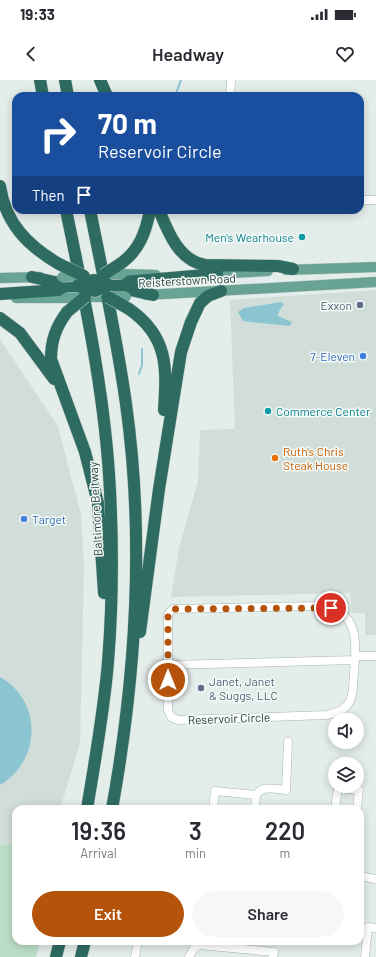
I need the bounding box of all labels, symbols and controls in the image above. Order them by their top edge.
text: 19:33 [20,5,55,23]
icon: back [20,43,42,65]
text: Headway [152,43,224,65]
icon: heart [334,43,356,65]
text: 70 m [98,106,157,140]
icon: right [32,108,84,160]
text: Reservoir Circle [98,140,222,162]
icon: arrive [73,184,95,206]
text: Then [32,186,65,204]
place label: Men's Wearhouse [205,230,294,244]
marker: Men's Wearhouse [297,232,307,242]
street label: Reisterstown Road [138,270,236,290]
place label: Exxon [321,298,352,312]
marker: Exxon [355,300,365,310]
place label: 7-Eleven [310,349,355,363]
marker: 7-Eleven [358,351,368,361]
place label: Commerce Center [276,404,371,418]
marker: Commerce Center [263,406,273,416]
place label: Ruth's Chris Steak House [283,444,348,472]
marker: Ruth's Chris Steak House [270,453,280,463]
street label: Baltimore Beltway [86,461,104,557]
place label: Target [32,512,66,526]
marker: Target [19,514,29,524]
pin [314,591,348,625]
icon: arrive [320,597,342,619]
position arrow [147,659,189,701]
place label: Janet, Janet & Suggs, LLC [209,674,278,702]
marker: Janet, Janet & Suggs, LLC [196,683,206,693]
street label: Reservoir Circle [188,710,270,726]
map controls [328,713,364,793]
button: sound [328,713,364,749]
button: layers [328,757,364,793]
text: 19:36 [71,816,126,845]
text: 3 [189,816,202,845]
text: 220 [265,816,305,845]
text: Arrival [80,845,117,861]
text: min [185,845,206,861]
text: m [280,845,290,861]
button: Exit [32,891,184,937]
button: Share [192,891,344,937]

